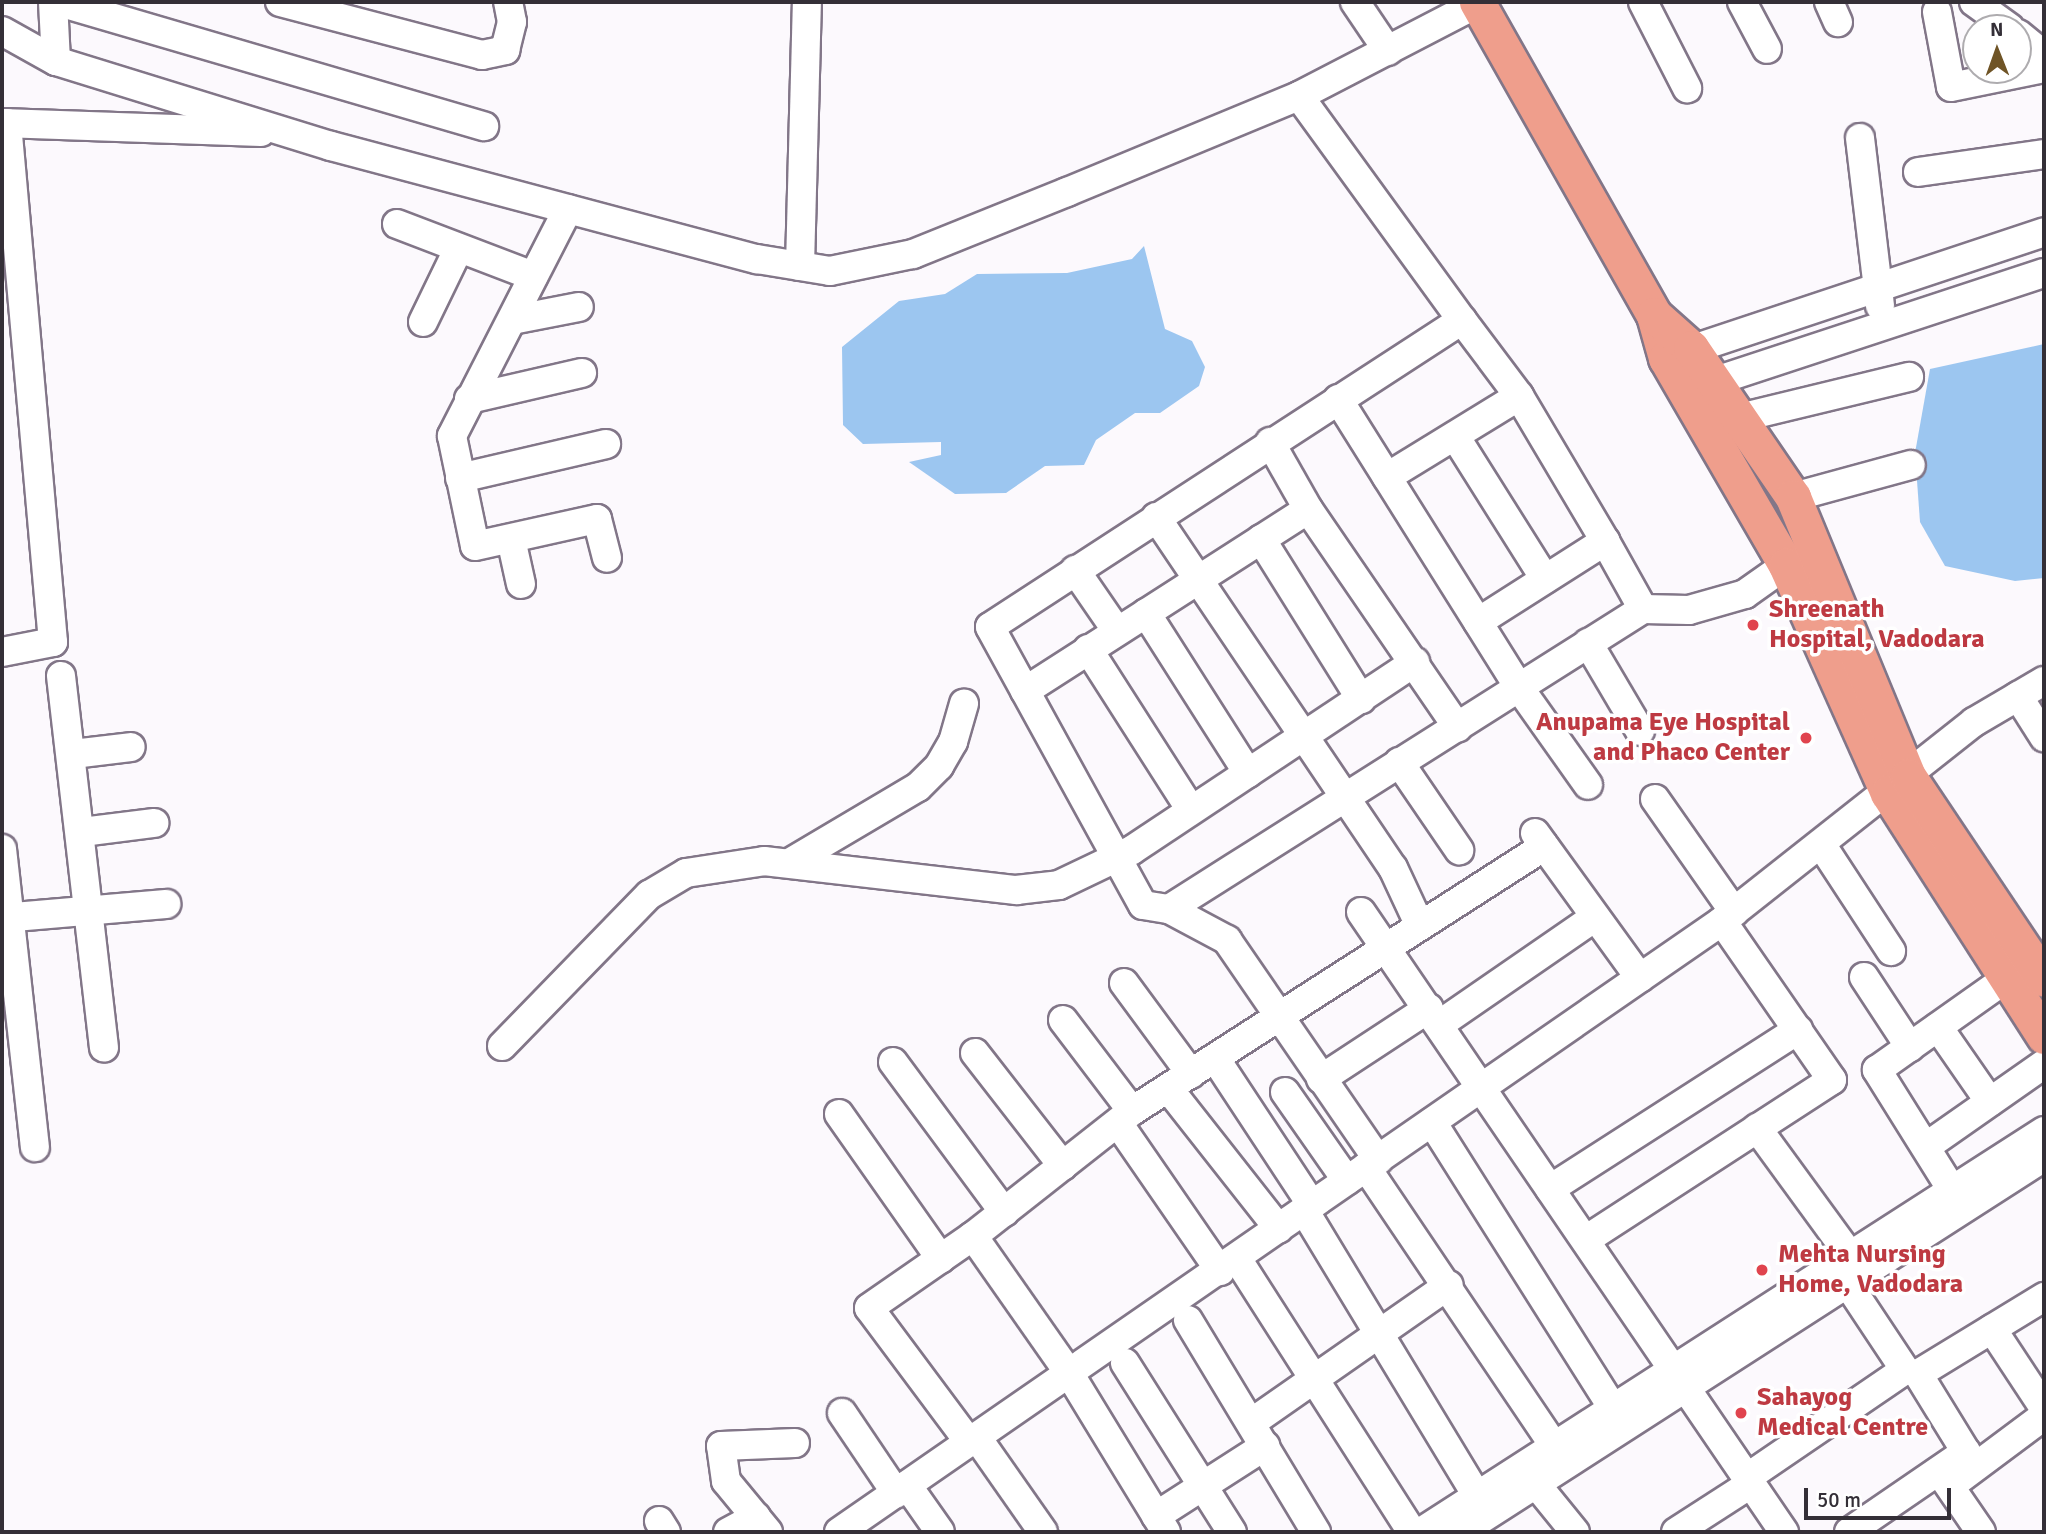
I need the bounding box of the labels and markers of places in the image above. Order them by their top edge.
place label: Shreenath Hospital, Vadodara [1769,594,1985,656]
marker: Shreenath Hospital, Vadodara [1743,615,1763,635]
place label: Anupama Eye Hospital and Phaco Center [1536,707,1790,768]
marker: Anupama Eye Hospital and Phaco Center [1796,728,1816,748]
place label: Mehta Nursing Home, Vadodara [1778,1239,1963,1300]
marker: Mehta Nursing Home, Vadodara [1752,1260,1772,1280]
place label: Sahayog Medical Centre [1757,1382,1928,1444]
marker: Sahayog Medical Centre [1731,1403,1751,1423]

